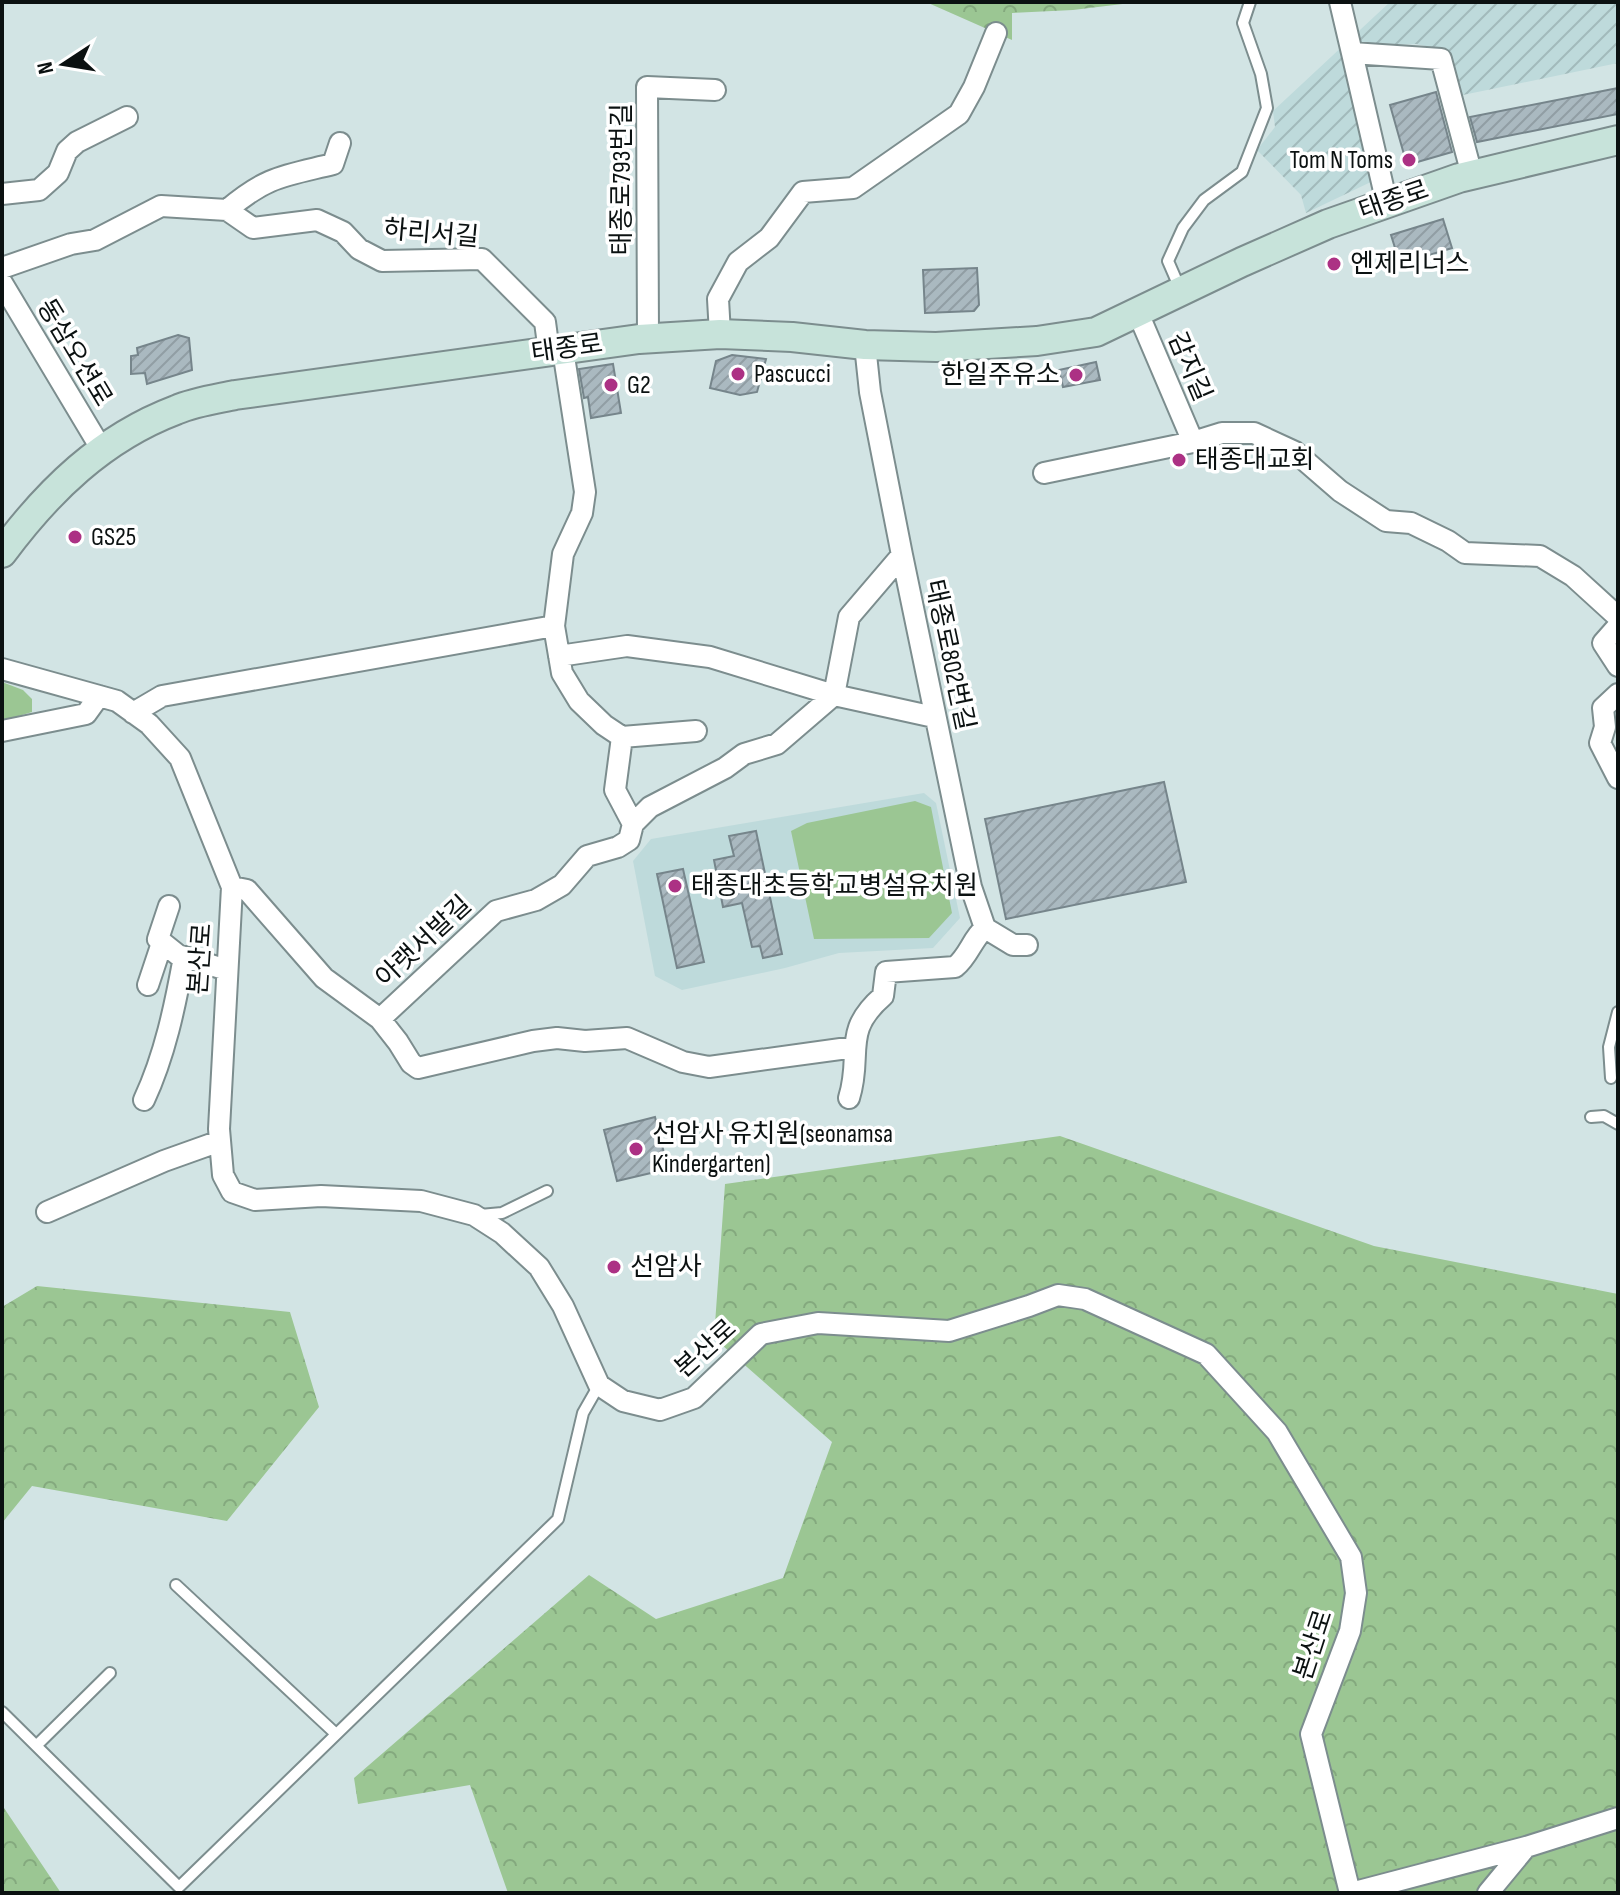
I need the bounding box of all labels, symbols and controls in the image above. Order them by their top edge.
north arrow [24,24,104,104]
text: N [31,59,60,76]
street label: 태종로793번길 [607,103,638,255]
place label: Tom N Toms [1289,145,1393,176]
marker: Tom N Toms [1400,151,1418,169]
street label: 태종로 [1355,175,1433,227]
street label: 하리서길 [382,214,480,254]
place label: 엔제리너스 [1350,249,1470,280]
marker: 엔제리너스 [1325,255,1343,273]
street label: 동삼오션로 [30,294,118,412]
street label: 감지길 [1161,328,1217,406]
street label: 태종로 [529,329,605,369]
place label: Pascucci [754,359,831,390]
place label: 한일주유소 [940,360,1060,391]
marker: Pascucci [729,365,747,383]
marker: 한일주유소 [1067,366,1085,384]
place label: G2 [627,370,651,401]
marker: G2 [602,376,620,394]
place label: 태종대교회 [1195,445,1315,476]
marker: 태종대교회 [1170,451,1188,469]
place label: GS25 [91,522,136,553]
marker: GS25 [66,528,84,546]
street label: 태종로802번길 [918,577,980,733]
place label: 태종대초등학교병설유치원 [691,871,978,902]
marker: 태종대초등학교병설유치원 [666,877,684,895]
street label: 아랫서발길 [370,890,478,994]
street label: 본산로 [183,922,219,996]
place label: 선암사 유치원(seonamsa Kindergarten) [652,1119,893,1180]
marker: 선암사 유치원(seonamsa Kindergarten) [627,1140,645,1158]
place label: 선암사 [630,1252,702,1283]
marker: 선암사 [605,1258,623,1276]
street label: 본산로 [669,1313,743,1385]
street label: 본산로 [1288,1606,1340,1684]

